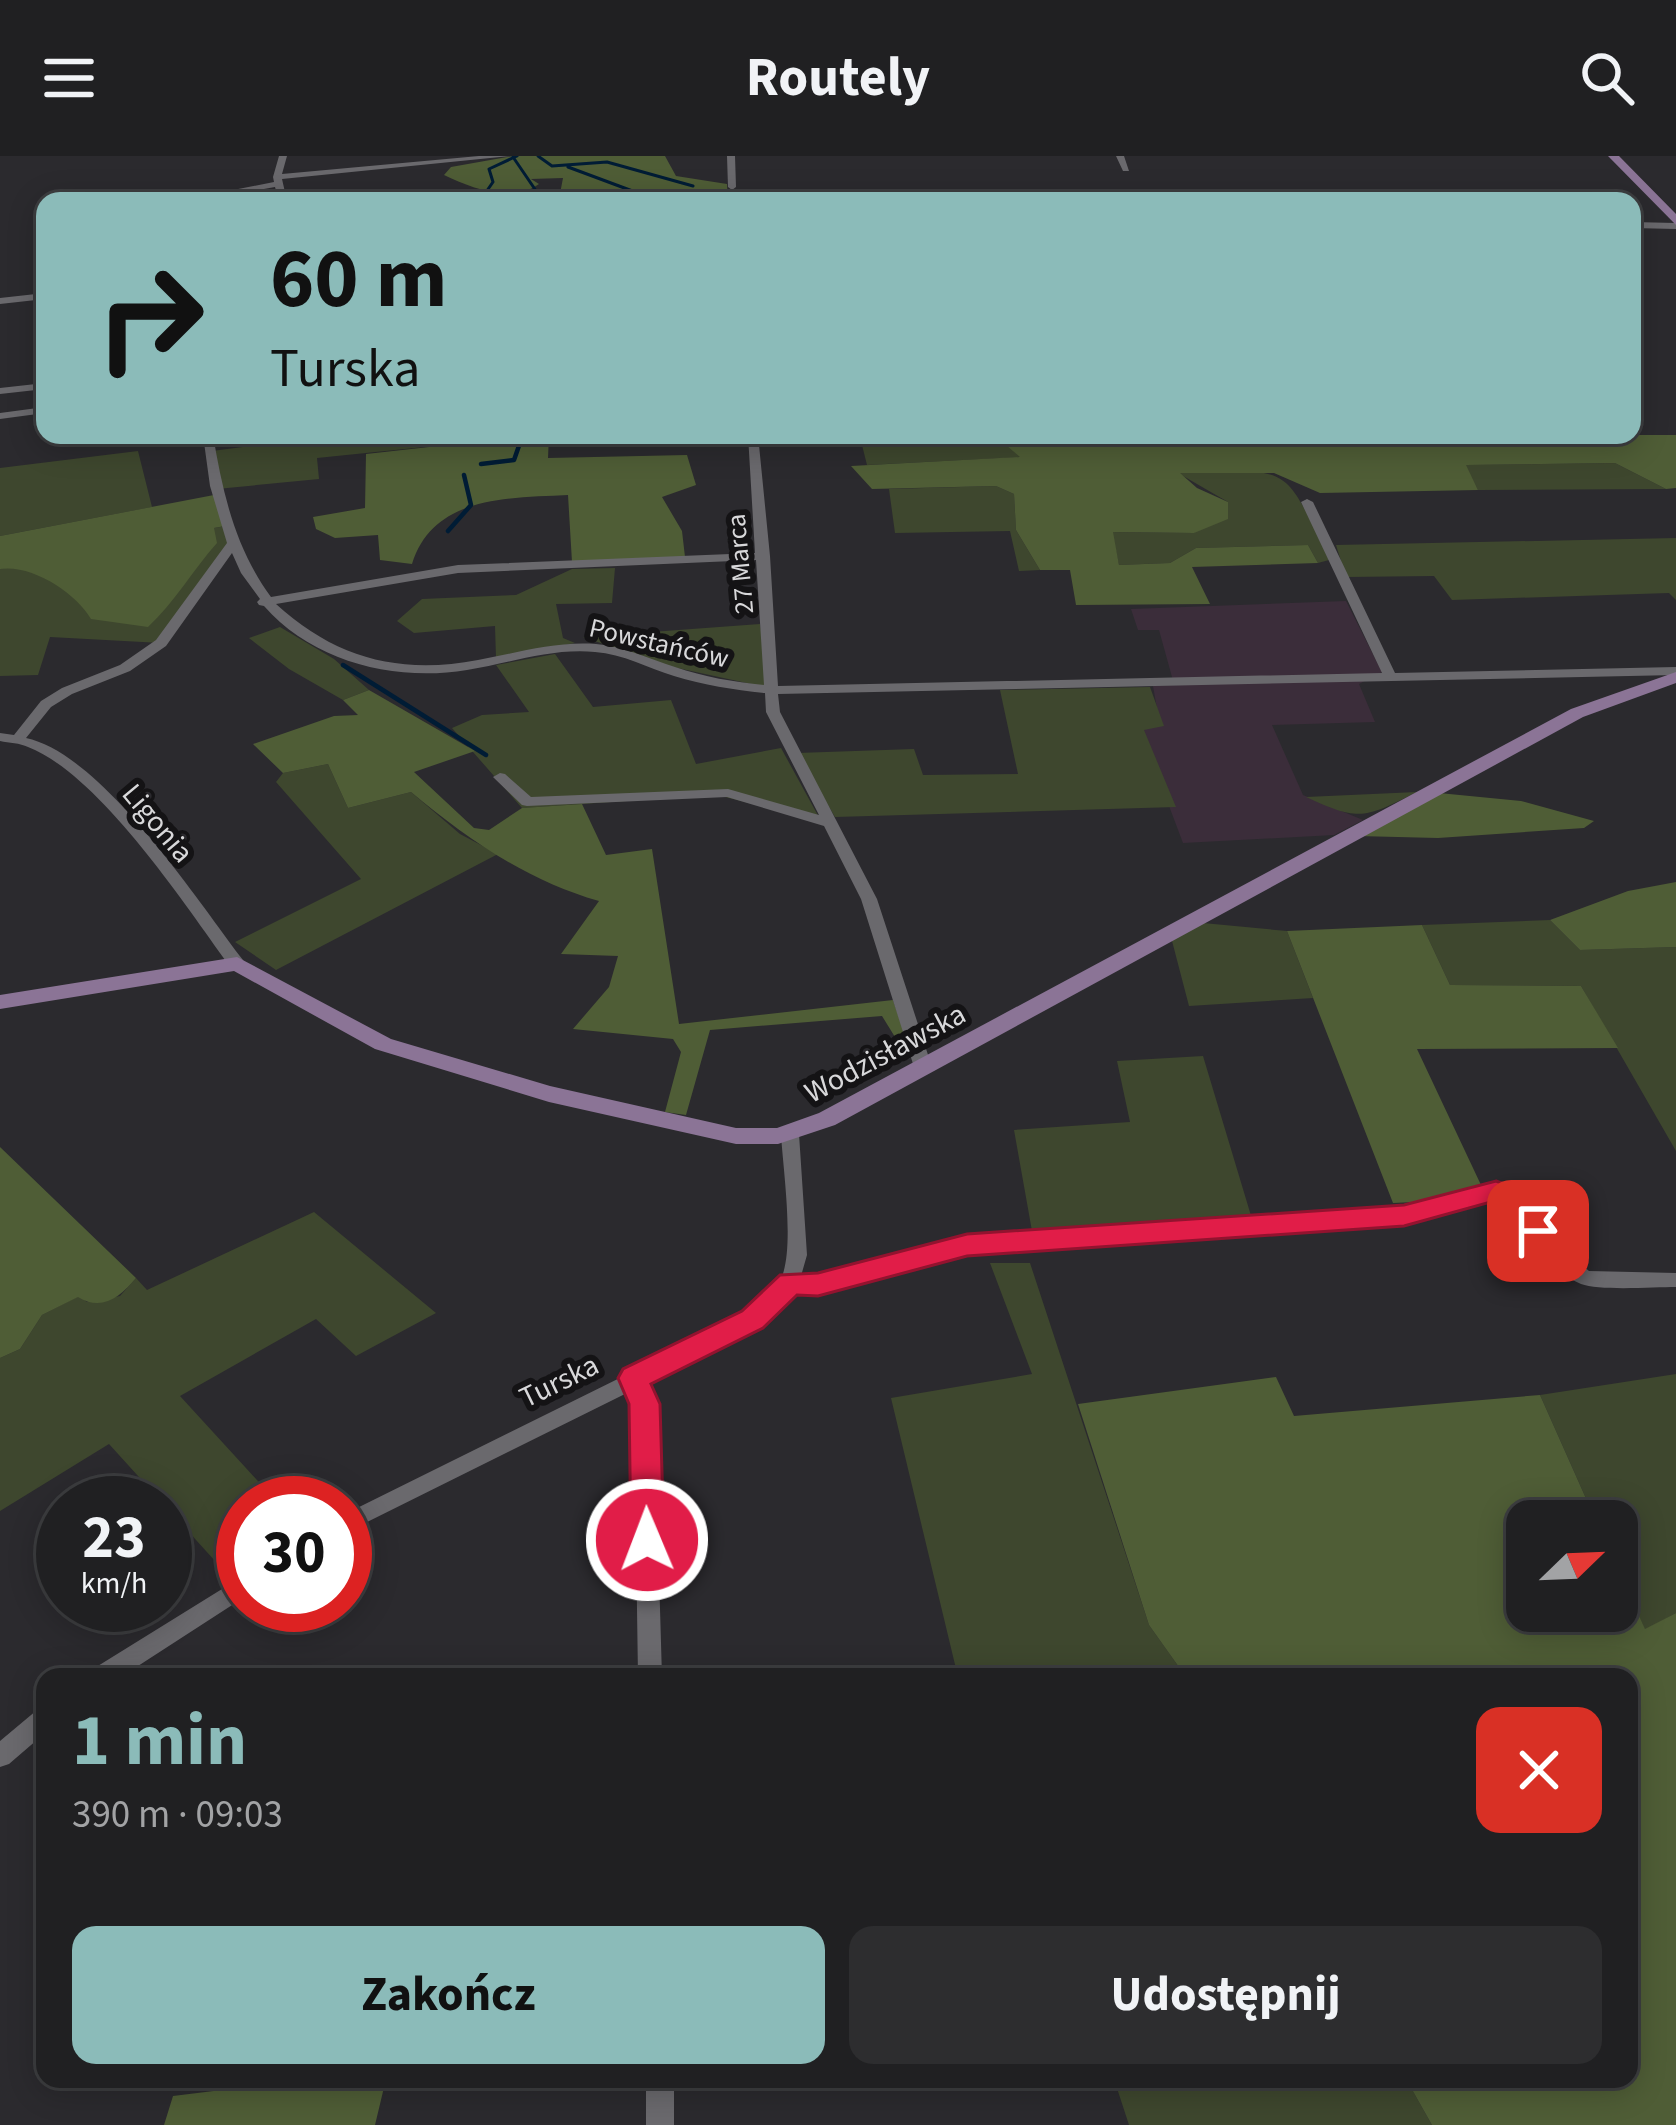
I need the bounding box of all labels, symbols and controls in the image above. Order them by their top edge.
text: Routely [746,40,930,117]
icon: menu [36,45,102,111]
icon: search [1574,45,1640,111]
text: 60 m [270,220,448,340]
icon: right [72,240,228,396]
text: Turska [270,331,420,408]
street label: 27 Marca [717,512,764,616]
street label: Powstańców [585,609,732,678]
street label: Ligonia [112,774,204,872]
street label: Wodzisławska [797,993,973,1114]
pin [1487,1180,1589,1282]
icon: arrive [1505,1198,1571,1264]
street label: Turska [512,1344,606,1419]
speed limit sign: 30 [216,1476,372,1632]
position arrow [584,1477,710,1603]
text: 23 [82,1496,146,1581]
north arrow [1506,1500,1638,1632]
map controls [1506,1500,1638,1632]
text: km/h [81,1562,147,1605]
text: 1 min [72,1690,247,1793]
button: close [1476,1707,1602,1833]
text: 390 m · 09:03 [72,1787,283,1843]
button: Zakończ [72,1926,825,2064]
button: Udostępnij [849,1926,1602,2064]

